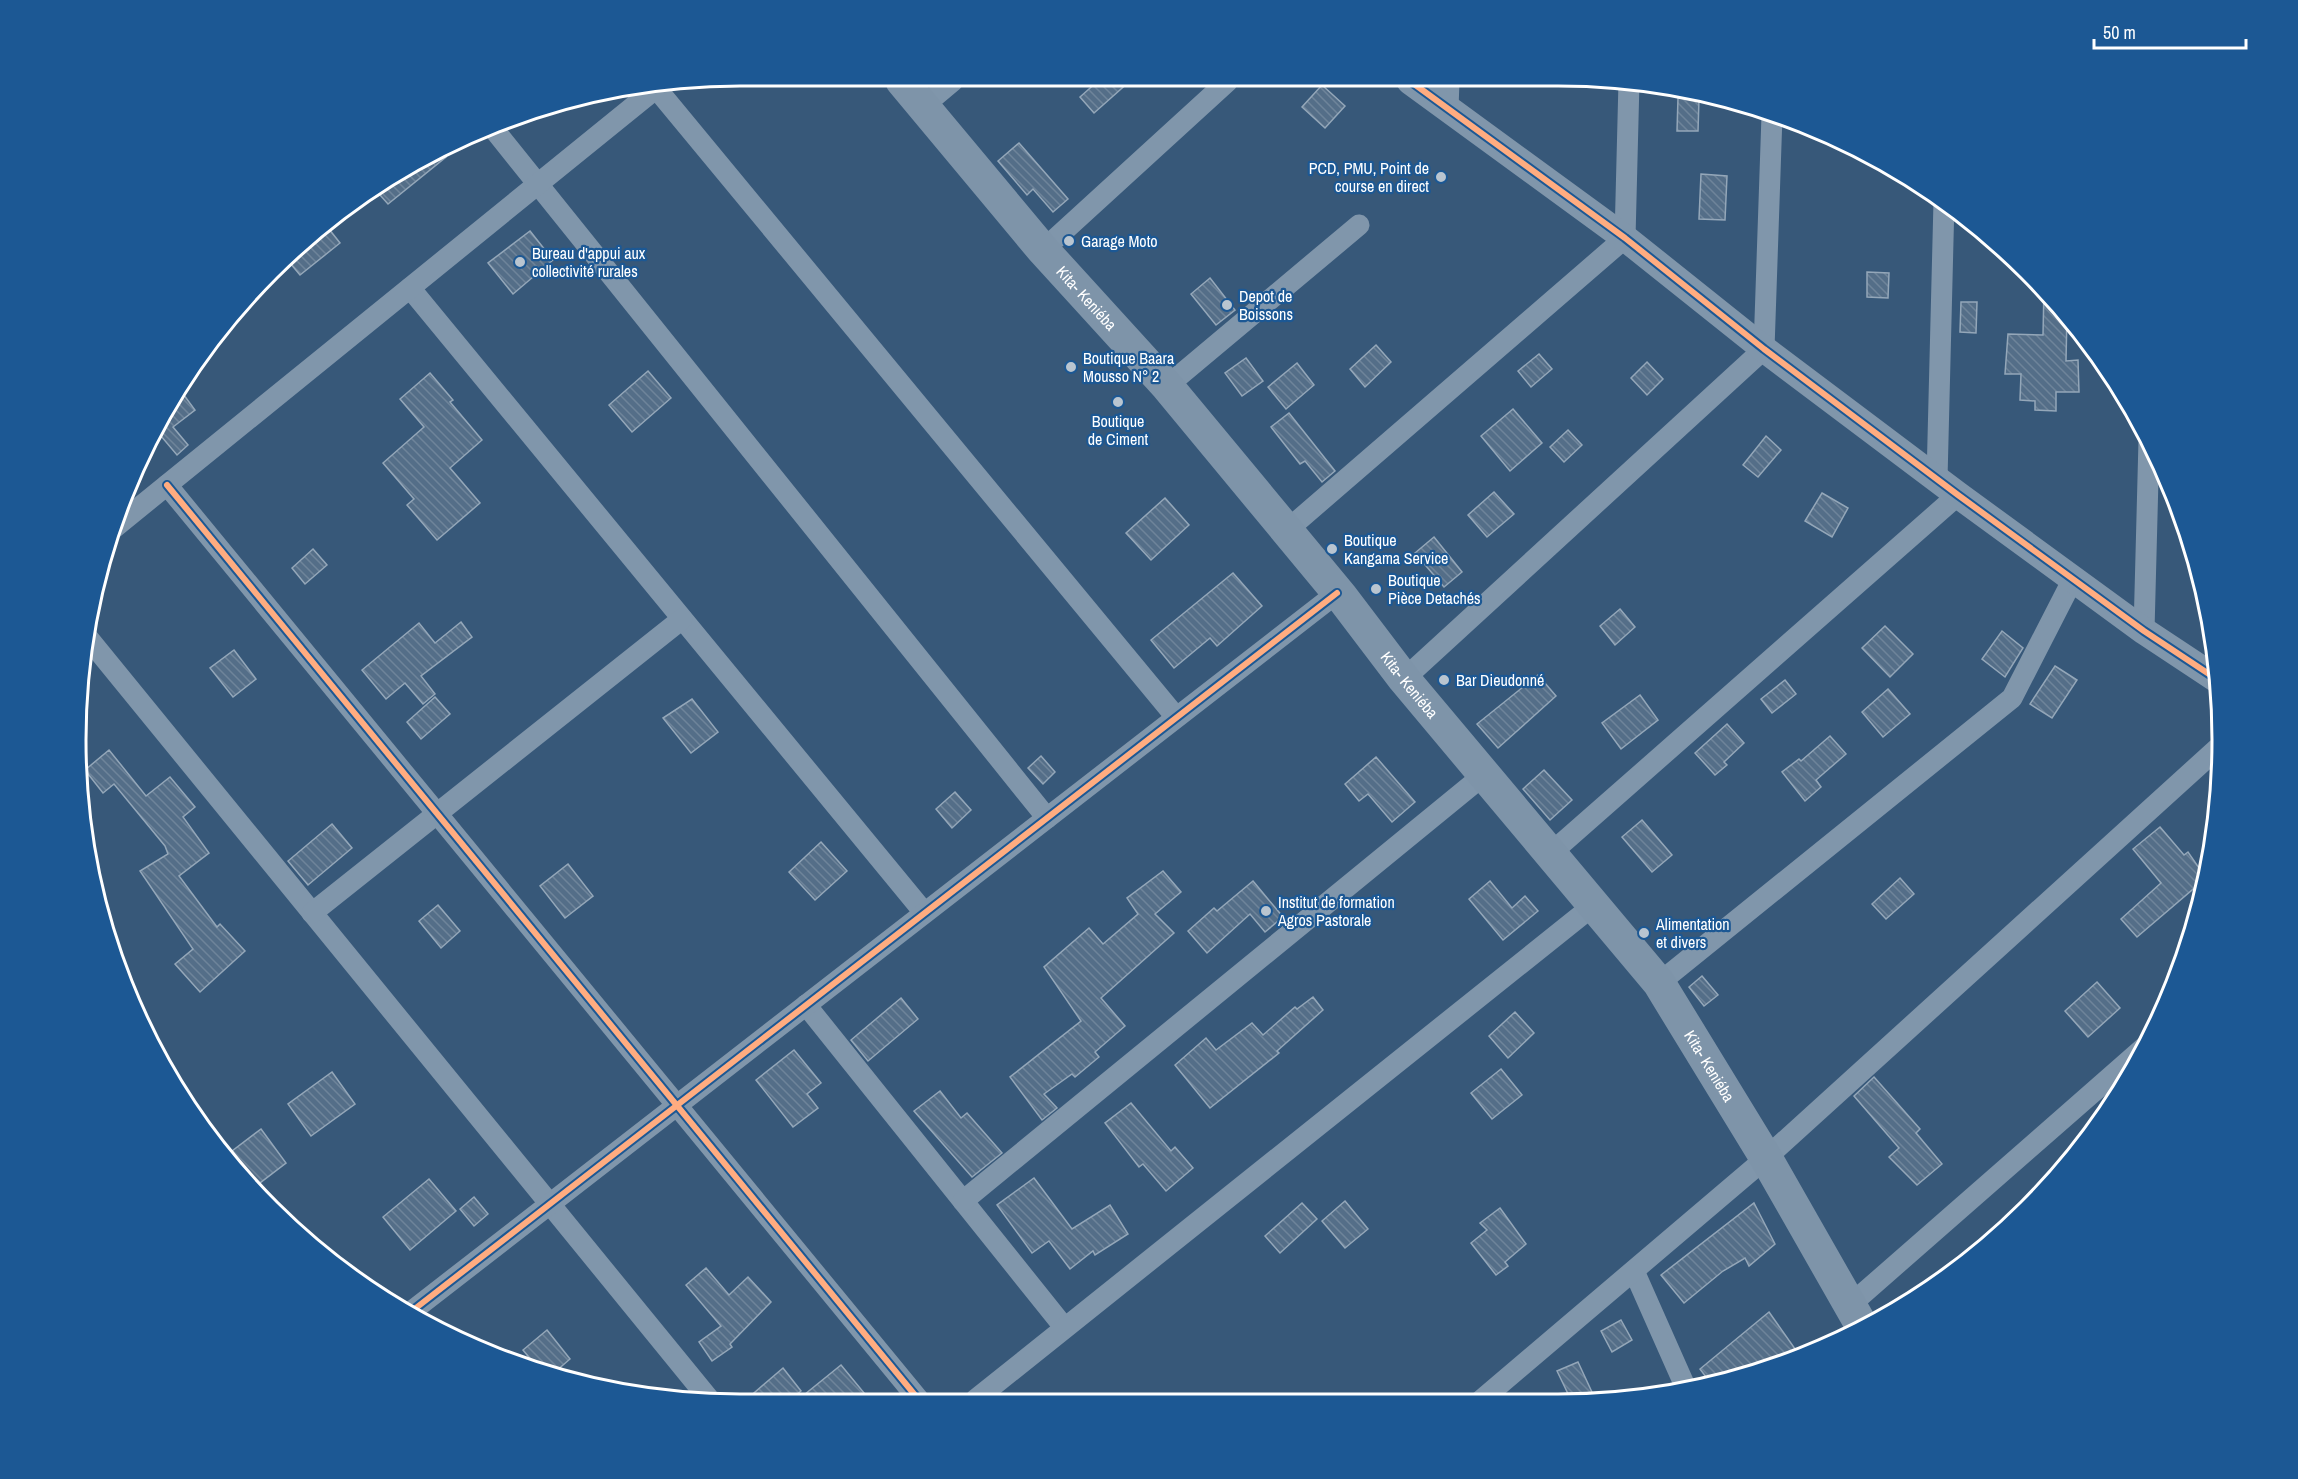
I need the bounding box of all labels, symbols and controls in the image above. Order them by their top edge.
scale bar [2094,12,2246,50]
text: 50 m [2103,20,2136,45]
place label: PCD, PMU, Point de course en direct [1309,157,1429,197]
marker: PCD, PMU, Point de course en direct [1434,170,1448,184]
place label: Garage Moto [1081,230,1158,252]
marker: Garage Moto [1062,234,1076,248]
place label: Bureau d'appui aux collectivité rurales [532,242,646,282]
marker: Bureau d'appui aux collectivité rurales [513,255,527,269]
street label: Kita- Keniéba [1052,261,1122,336]
place label: Depot de Boissons [1239,285,1293,325]
marker: Depot de Boissons [1220,298,1234,312]
place label: Boutique Baara Mousso N° 2 [1083,347,1175,387]
marker: Boutique Baara Mousso N° 2 [1064,360,1078,374]
marker: Boutique de Ciment [1111,395,1125,409]
place label: Boutique de Ciment [1088,410,1149,450]
place label: Boutique Kangama Service [1344,529,1448,569]
marker: Boutique Kangama Service [1325,542,1339,556]
place label: Boutique Pièce Detachés [1388,569,1481,609]
marker: Boutique Pièce Detachés [1369,582,1383,596]
street label: Kita- Keniéba [1376,647,1444,723]
place label: Bar Dieudonné [1456,669,1544,691]
marker: Bar Dieudonné [1437,673,1451,687]
place label: Institut de formation Agros Pastorale [1277,891,1395,931]
marker: Institut de formation Agros Pastorale [1259,904,1273,918]
place label: Alimentation et divers [1655,913,1730,953]
marker: Alimentation et divers [1637,926,1651,940]
street label: Kita- Keniéba [1679,1026,1740,1106]

